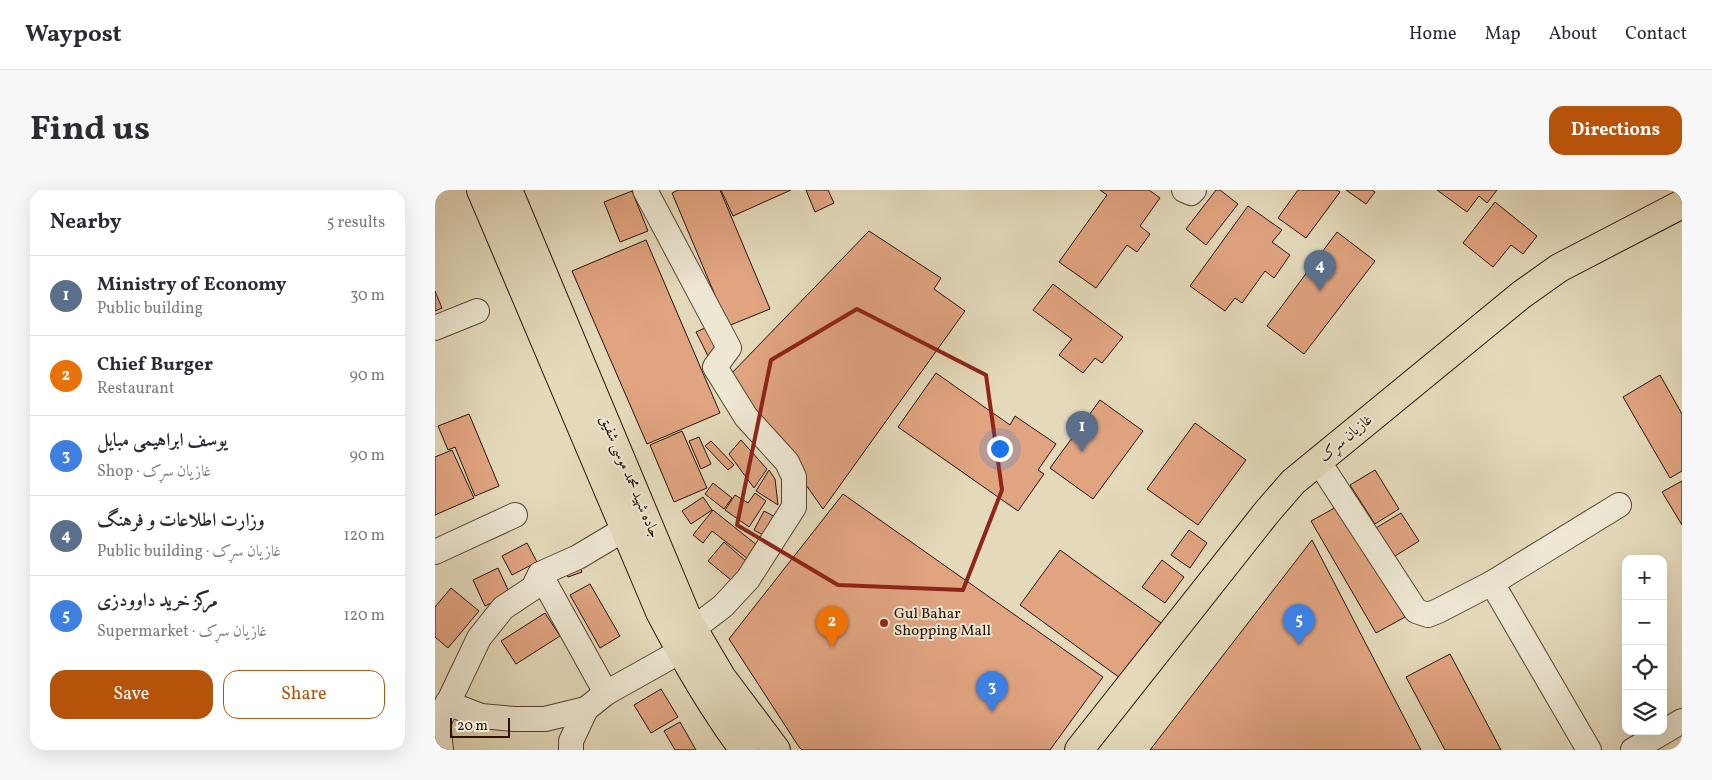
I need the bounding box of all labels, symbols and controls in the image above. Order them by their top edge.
text: Waypost [25,18,122,52]
text: Home [1409,22,1457,47]
text: Map [1485,22,1521,47]
text: About [1549,22,1597,47]
text: Contact [1625,22,1687,47]
text: Find us [30,106,150,154]
button: Directions [1549,106,1682,155]
text: Nearby [50,208,121,237]
text: 5 results [327,212,385,234]
pin: 4 [1304,250,1336,291]
text: Ministry of Economy [97,272,287,298]
text: 1 [63,285,69,307]
text: 30 m [350,285,385,307]
text: Public building [97,298,203,320]
text: Chief Burger [97,352,213,378]
text: 2 [62,365,70,387]
text: 90 m [349,365,385,387]
text: Restaurant [97,378,175,400]
street label: غازیان سړک [1315,410,1377,468]
pin: 1 [1066,411,1098,452]
street label: جاده شهید محمد موسی شفیق [594,412,664,542]
text: یوسف ابراهیمی مبایل [97,428,227,454]
your location [987,436,1013,462]
text: 3 [62,445,70,467]
text: 90 m [349,445,385,467]
text: Shop · غازیان سړک [97,461,211,483]
text: وزارت اطلاعات و فرهنگ [97,508,265,534]
text: 4 [61,525,71,547]
text: 120 m [343,525,385,547]
text: Public building · غازیان سړک [97,541,281,563]
map controls [1622,555,1667,735]
button: + [1622,555,1667,600]
text: مرکز خرید داوودزی [97,588,218,614]
button: − [1622,600,1667,645]
place label: Gul Bahar Shopping Mall [894,604,991,642]
pin: 5 [1283,604,1315,645]
text: 5 [62,605,70,627]
text: 120 m [343,605,385,627]
pin: 2 [816,606,848,647]
marker: Gul Bahar Shopping Mall [878,617,890,629]
text: Supermarket · غازیان سړک [97,621,267,643]
button: locate [1622,645,1667,690]
button: Save [50,670,213,719]
button: Share [223,670,385,719]
pin: 3 [976,671,1008,712]
button: layers [1622,690,1667,735]
scale bar [450,715,510,738]
text: 20 m [457,717,488,736]

